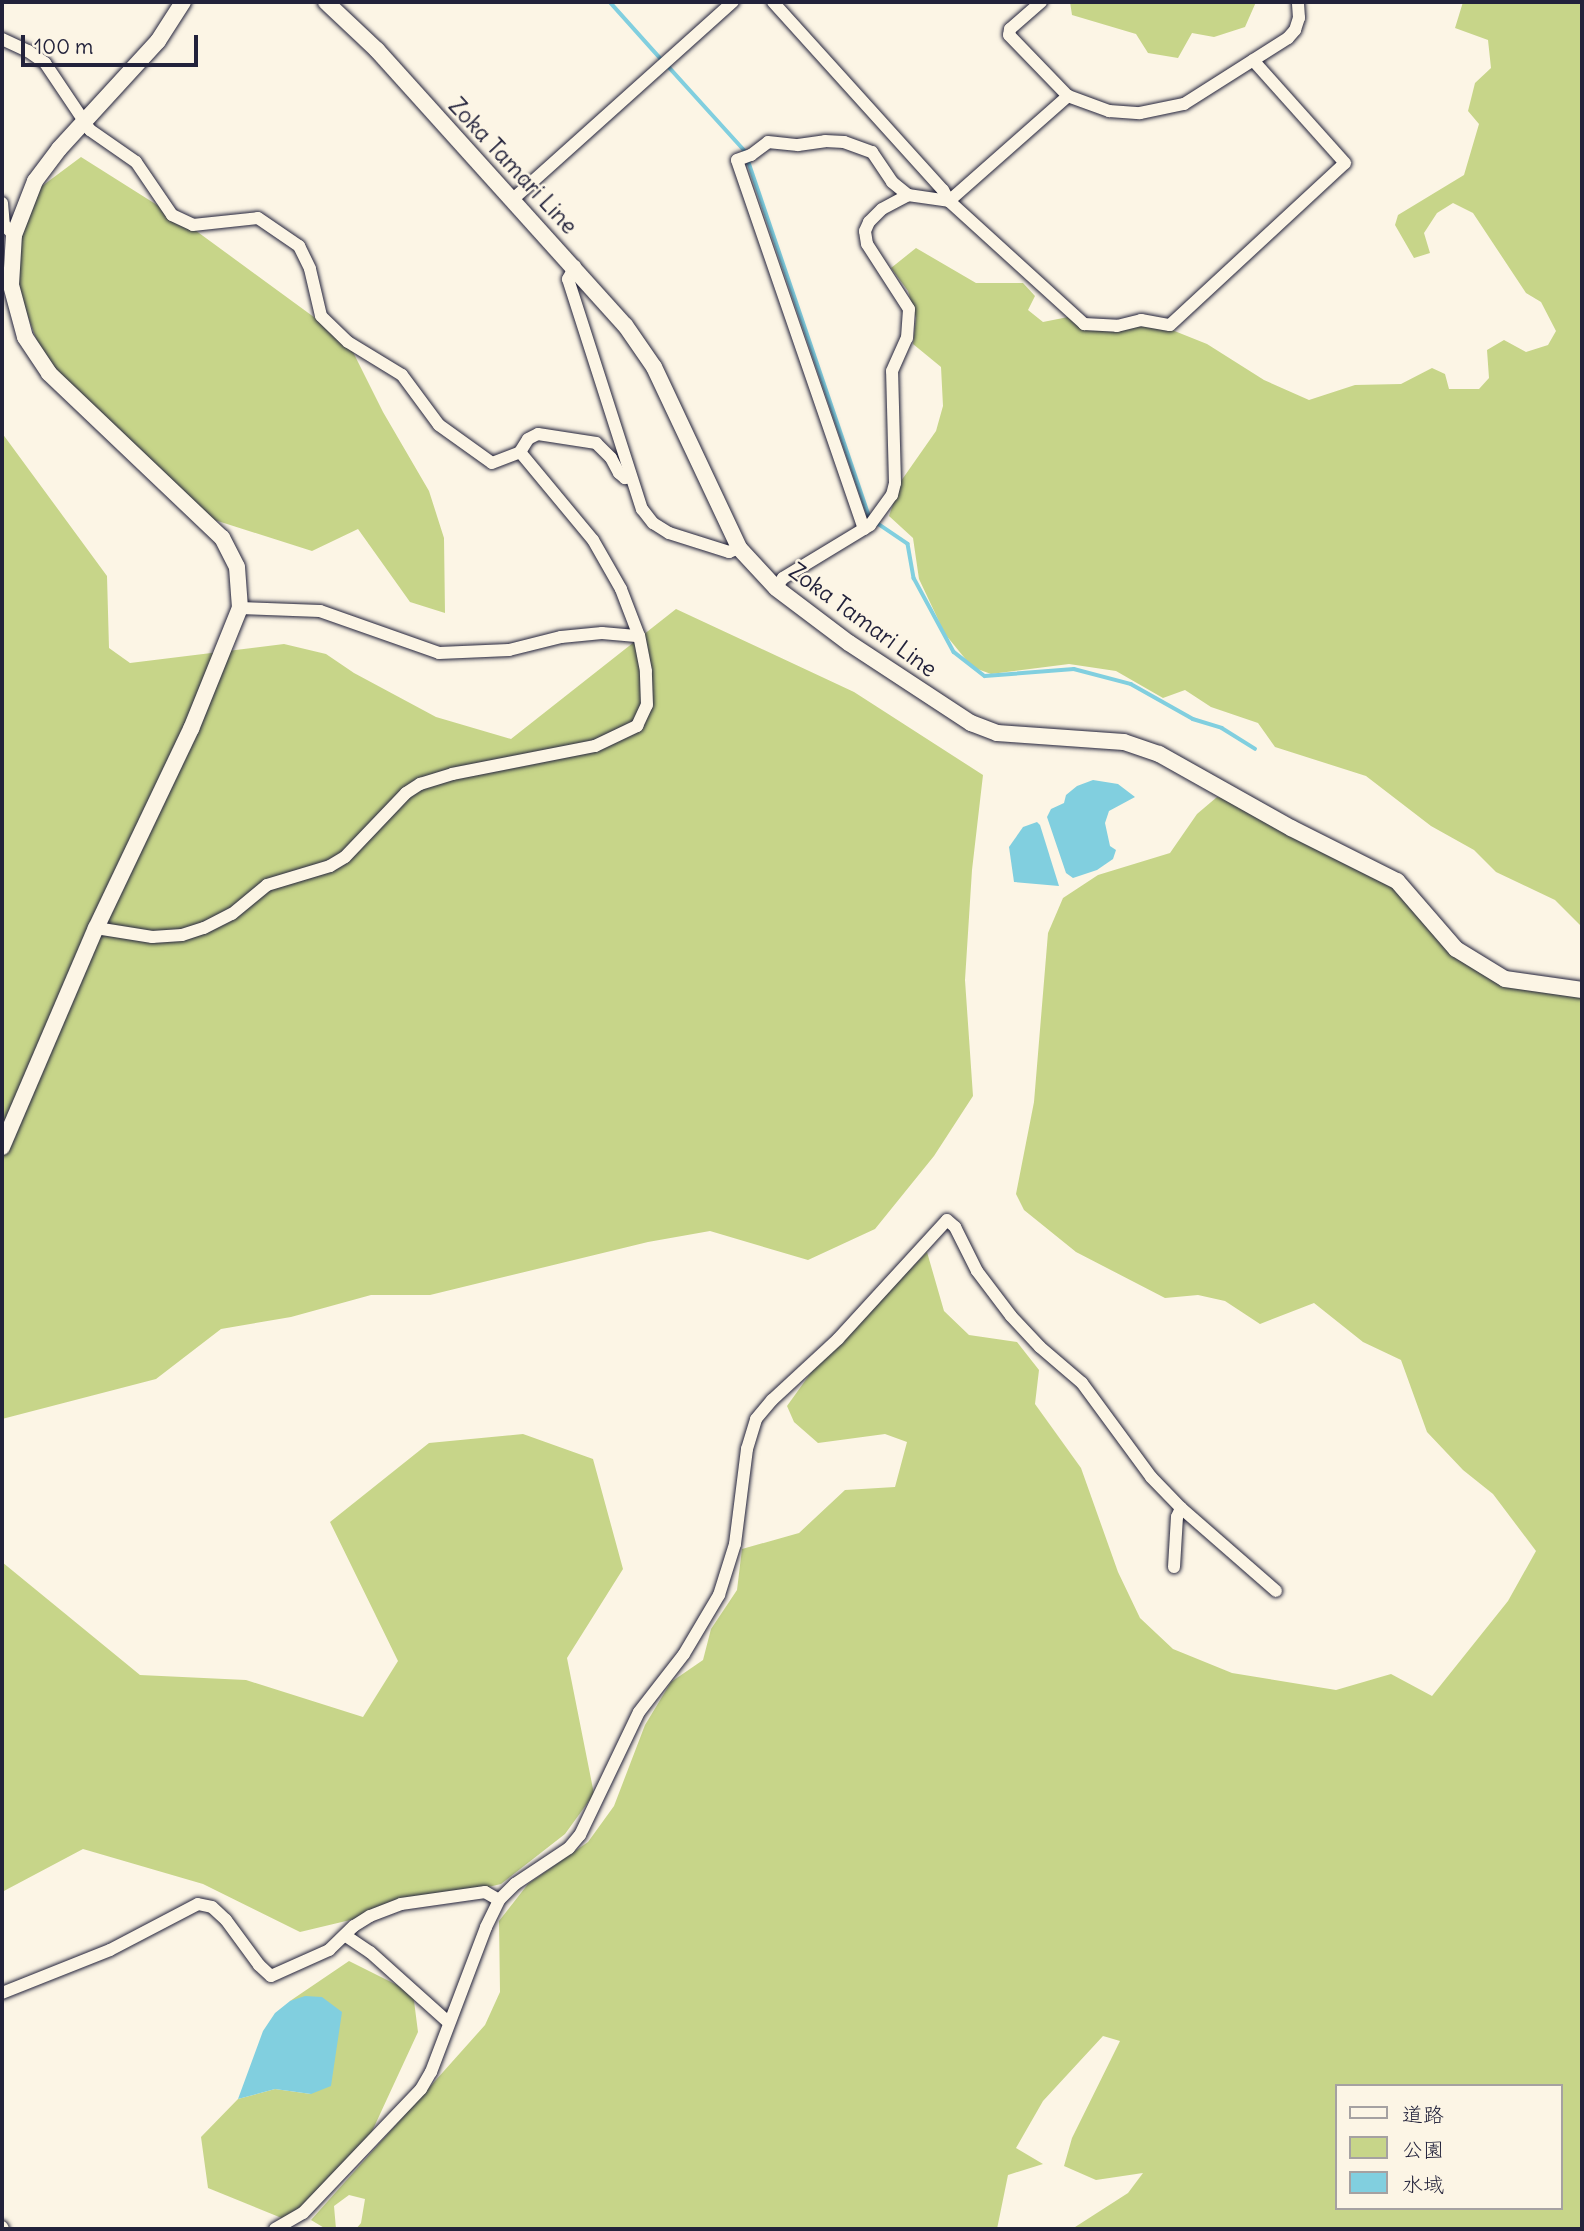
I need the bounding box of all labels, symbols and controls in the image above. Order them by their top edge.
scale bar [24,21,201,65]
text: 100 m [34,33,93,60]
street label: Zoka Tamari Line [443,92,583,240]
street label: Zoka Tamari Line [784,557,942,683]
legend [1336,2084,1563,2210]
text: 道路 [1402,2101,1444,2128]
text: 公園 [1402,2136,1444,2163]
text: 水域 [1402,2171,1444,2198]

